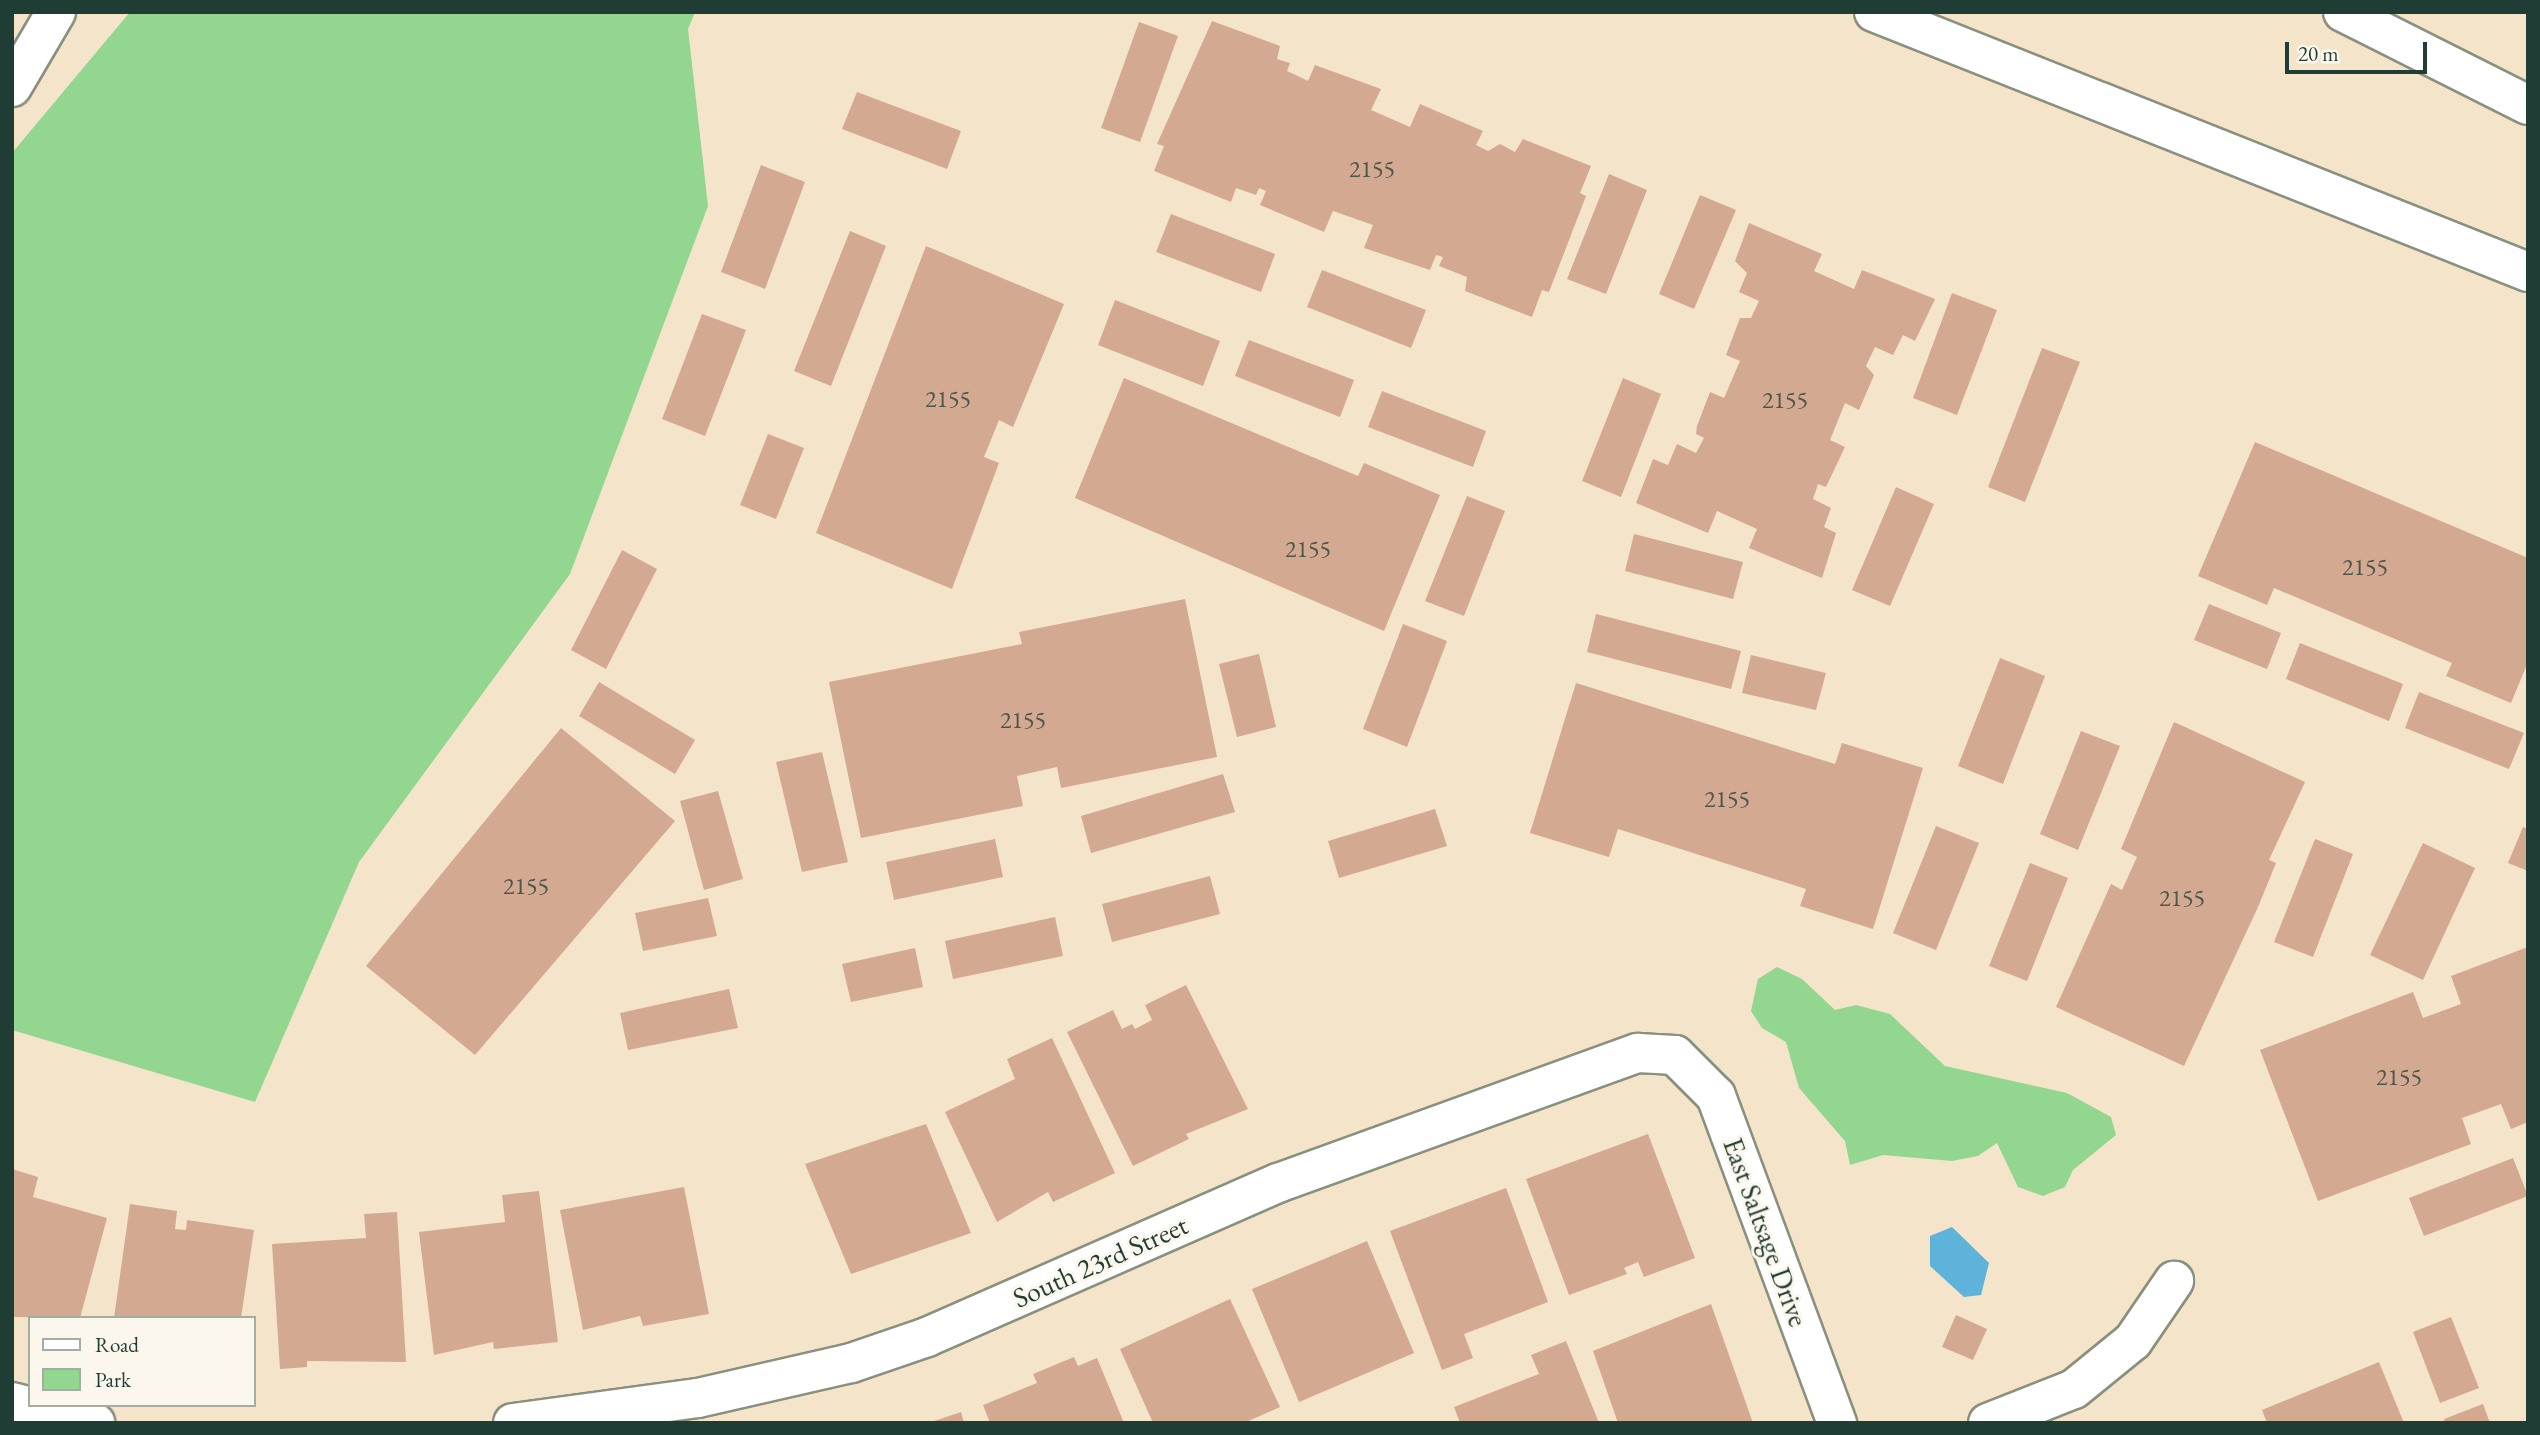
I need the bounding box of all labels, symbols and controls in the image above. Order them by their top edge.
scale bar [2288,28,2430,72]
text: 20 m [2298,40,2339,67]
house number: 2155 [1349,155,1395,183]
house number: 2155 [925,385,971,413]
house number: 2155 [1762,386,1808,414]
house number: 2155 [1285,535,1331,563]
house number: 2155 [2342,553,2388,581]
house number: 2155 [1000,706,1046,734]
house number: 2155 [1704,785,1750,813]
house number: 2155 [503,872,549,900]
house number: 2155 [2159,884,2205,912]
house number: 2155 [2376,1063,2422,1091]
street label: East Saltsage Drive [1716,1133,1816,1331]
street label: South 23rd Street [1007,1207,1193,1315]
legend [28,1316,256,1407]
text: Road [95,1331,139,1358]
text: Park [95,1366,131,1393]

